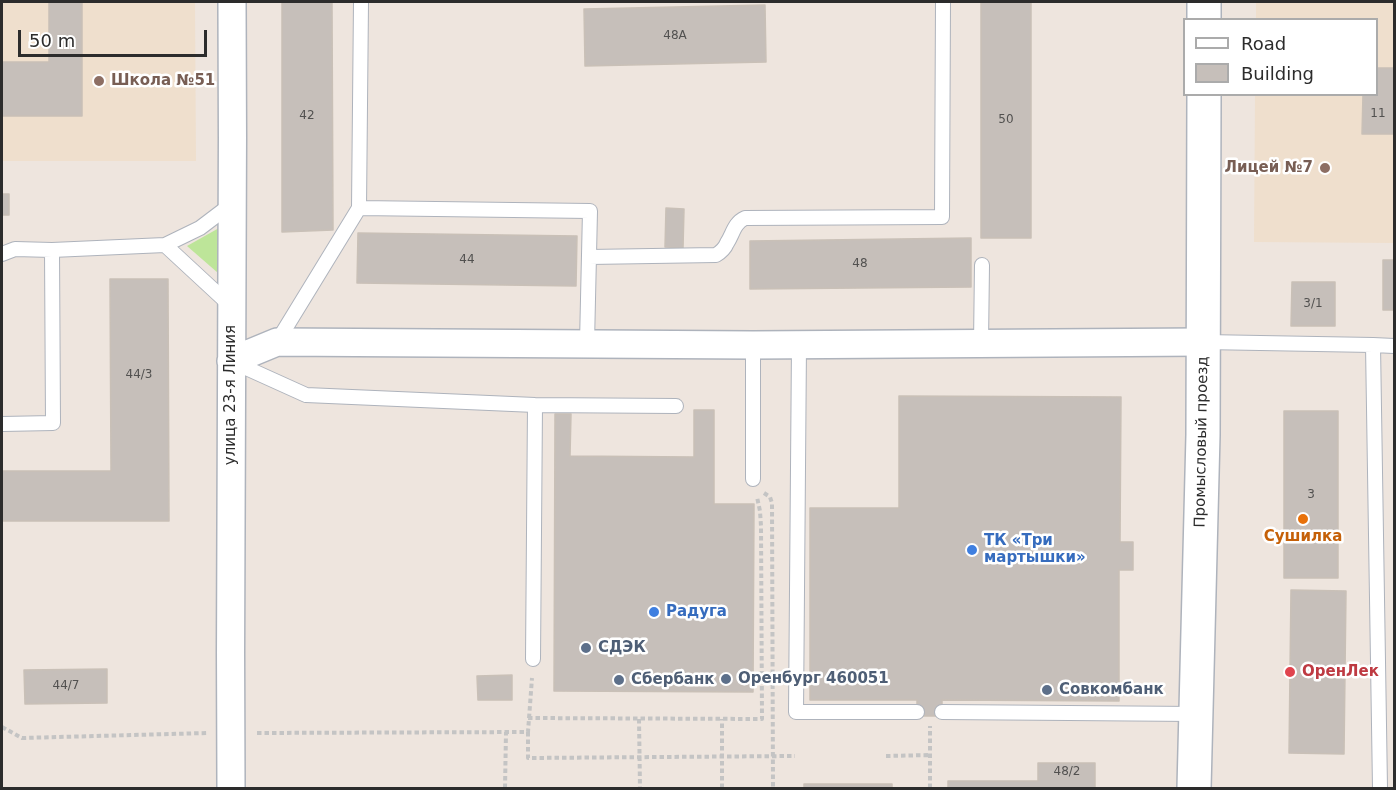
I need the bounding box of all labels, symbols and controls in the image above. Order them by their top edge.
scale bar [21,18,210,56]
legend [1183,18,1378,96]
house number: 48А [663,29,687,43]
text: 50 m [29,30,75,51]
text: Road [1241,33,1286,54]
text: Building [1241,63,1314,84]
place label: Школа №51 [111,72,215,90]
marker: Школа №51 [92,74,106,88]
house number: 11 [1370,107,1386,121]
house number: 42 [299,109,315,123]
house number: 50 [998,113,1014,127]
place label: Лицей №7 [1225,159,1313,177]
marker: Лицей №7 [1318,161,1332,175]
house number: 44 [459,253,475,267]
house number: 48 [852,257,868,271]
house number: 3/1 [1303,297,1323,311]
street label: улица 23-я Линия [222,325,240,465]
street label: Промысловый проезд [1192,356,1212,528]
house number: 44/3 [126,368,152,382]
house number: 3 [1307,488,1315,502]
marker: Сушилка [1296,512,1310,526]
place label: Сушилка [1264,528,1342,546]
place label: ТК «Три мартышки» [984,532,1086,567]
marker: ТК «Три мартышки» [965,543,979,557]
place label: Радуга [666,603,727,621]
marker: Радуга [647,605,661,619]
place label: СДЭК [598,639,646,657]
marker: СДЭК [579,641,593,655]
place label: ОренЛек [1302,663,1379,681]
marker: ОренЛек [1283,665,1297,679]
place label: Оренбург 460051 [738,670,889,688]
place label: Сбербанк [631,671,715,689]
marker: Оренбург 460051 [719,672,733,686]
marker: Сбербанк [612,673,626,687]
house number: 44/7 [53,679,79,693]
place label: Совкомбанк [1059,681,1164,699]
marker: Совкомбанк [1040,683,1054,697]
house number: 48/2 [1054,765,1080,779]

